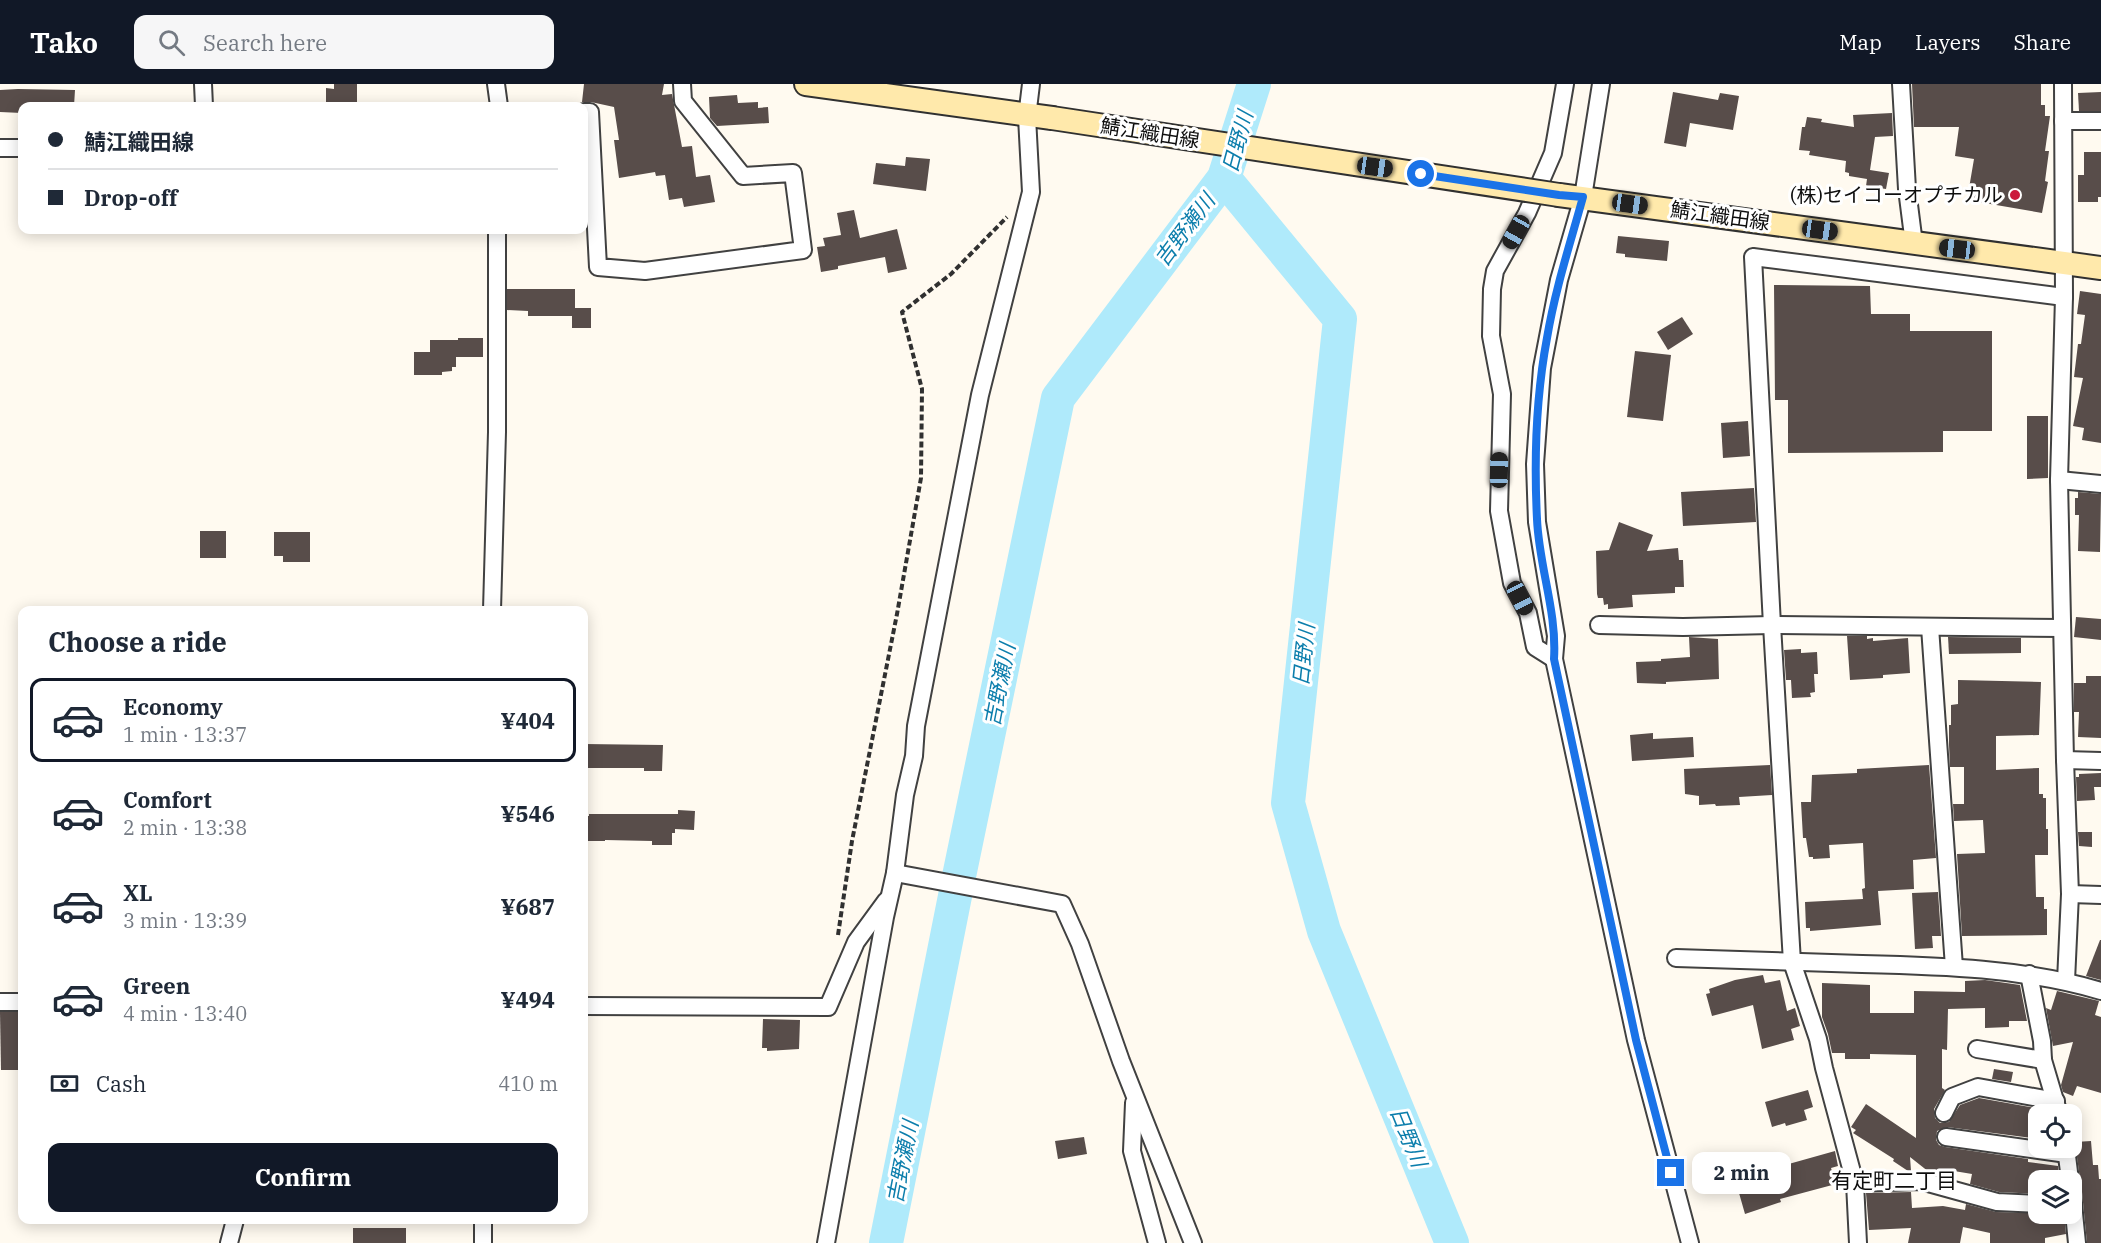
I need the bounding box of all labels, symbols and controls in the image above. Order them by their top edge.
search box [134,15,554,69]
text: Tako [30,24,98,61]
icon: search [155,26,188,59]
text: Search here [203,28,327,57]
text: Map [1839,28,1882,56]
text: Layers [1915,28,1981,56]
text: Share [2014,28,2071,56]
water label: 日野川 [1215,106,1259,176]
street label: 鯖江織田線 [1099,111,1202,154]
text: 鯖江織田線 [84,127,194,156]
car [1356,156,1394,178]
route start [1407,160,1434,187]
place label: (株)セイコーオプチカル [1790,181,2003,208]
text: Drop-off [84,183,178,212]
water label: 吉野瀬川 [1148,186,1222,271]
marker: (株)セイコーオプチカル [2008,188,2022,202]
car [1611,193,1649,215]
street label: 鯖江織田線 [1669,195,1771,236]
car [1499,212,1533,252]
car [1801,219,1839,241]
car [1938,238,1976,260]
car [1490,452,1508,488]
car [1504,578,1536,618]
water label: 日野川 [1286,620,1320,688]
text: Choose a ride [48,624,227,659]
water label: 吉野瀬川 [977,639,1021,729]
text: Economy [123,692,223,721]
icon: car [51,693,105,747]
text: ¥404 [500,706,555,735]
text: 1 min · 13:37 [123,721,247,748]
text: Comfort [123,785,212,814]
icon: car [51,786,105,840]
text: ¥546 [500,799,555,828]
text: 2 min · 13:38 [123,814,247,841]
text: XL [123,878,153,907]
icon: car [51,879,105,933]
text: ¥687 [500,892,555,921]
text: 3 min · 13:39 [123,907,247,934]
text: Green [123,971,190,1000]
icon: car [51,972,105,1026]
text: ¥494 [500,985,555,1014]
text: 4 min · 13:40 [123,1000,247,1027]
icon: cash [48,1067,81,1100]
text: Cash [96,1069,147,1098]
text: 410 m [498,1070,558,1097]
water label: 日野川 [1384,1102,1434,1173]
map controls [2028,1104,2082,1224]
button: locate [2028,1104,2082,1158]
water label: 吉野瀬川 [880,1116,924,1206]
button: Confirm [48,1143,558,1212]
callout: 2 min [1692,1152,1791,1194]
route end [1657,1159,1684,1186]
text: 2 min [1714,1159,1770,1186]
district label: 有定町二丁目 [1831,1166,1957,1194]
button: layers [2028,1170,2082,1224]

